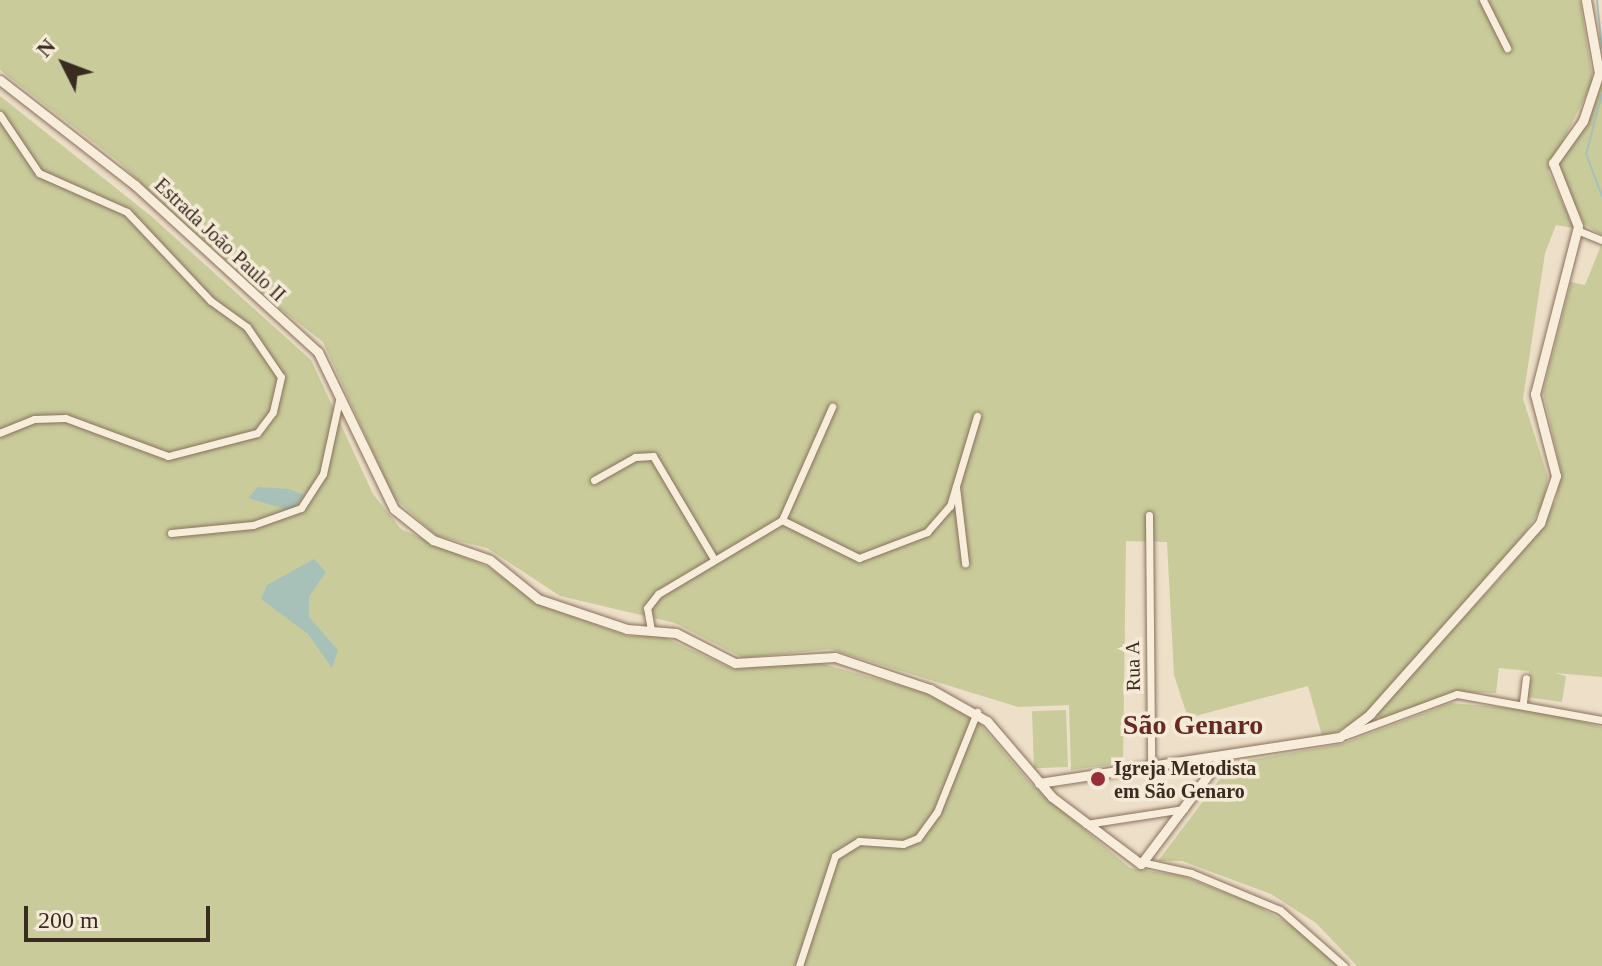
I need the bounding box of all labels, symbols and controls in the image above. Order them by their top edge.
north arrow [24,24,104,104]
text: N [31,33,60,62]
street label: Estrada João Paulo II [149,173,291,307]
street label: Rua A [1121,640,1145,692]
district label: São Genaro [1123,708,1263,742]
place label: Igreja Metodista em São Genaro [1114,756,1256,803]
marker: Igreja Metodista em São Genaro [1089,770,1107,788]
scale bar [28,890,214,940]
text: 200 m [38,907,99,933]

